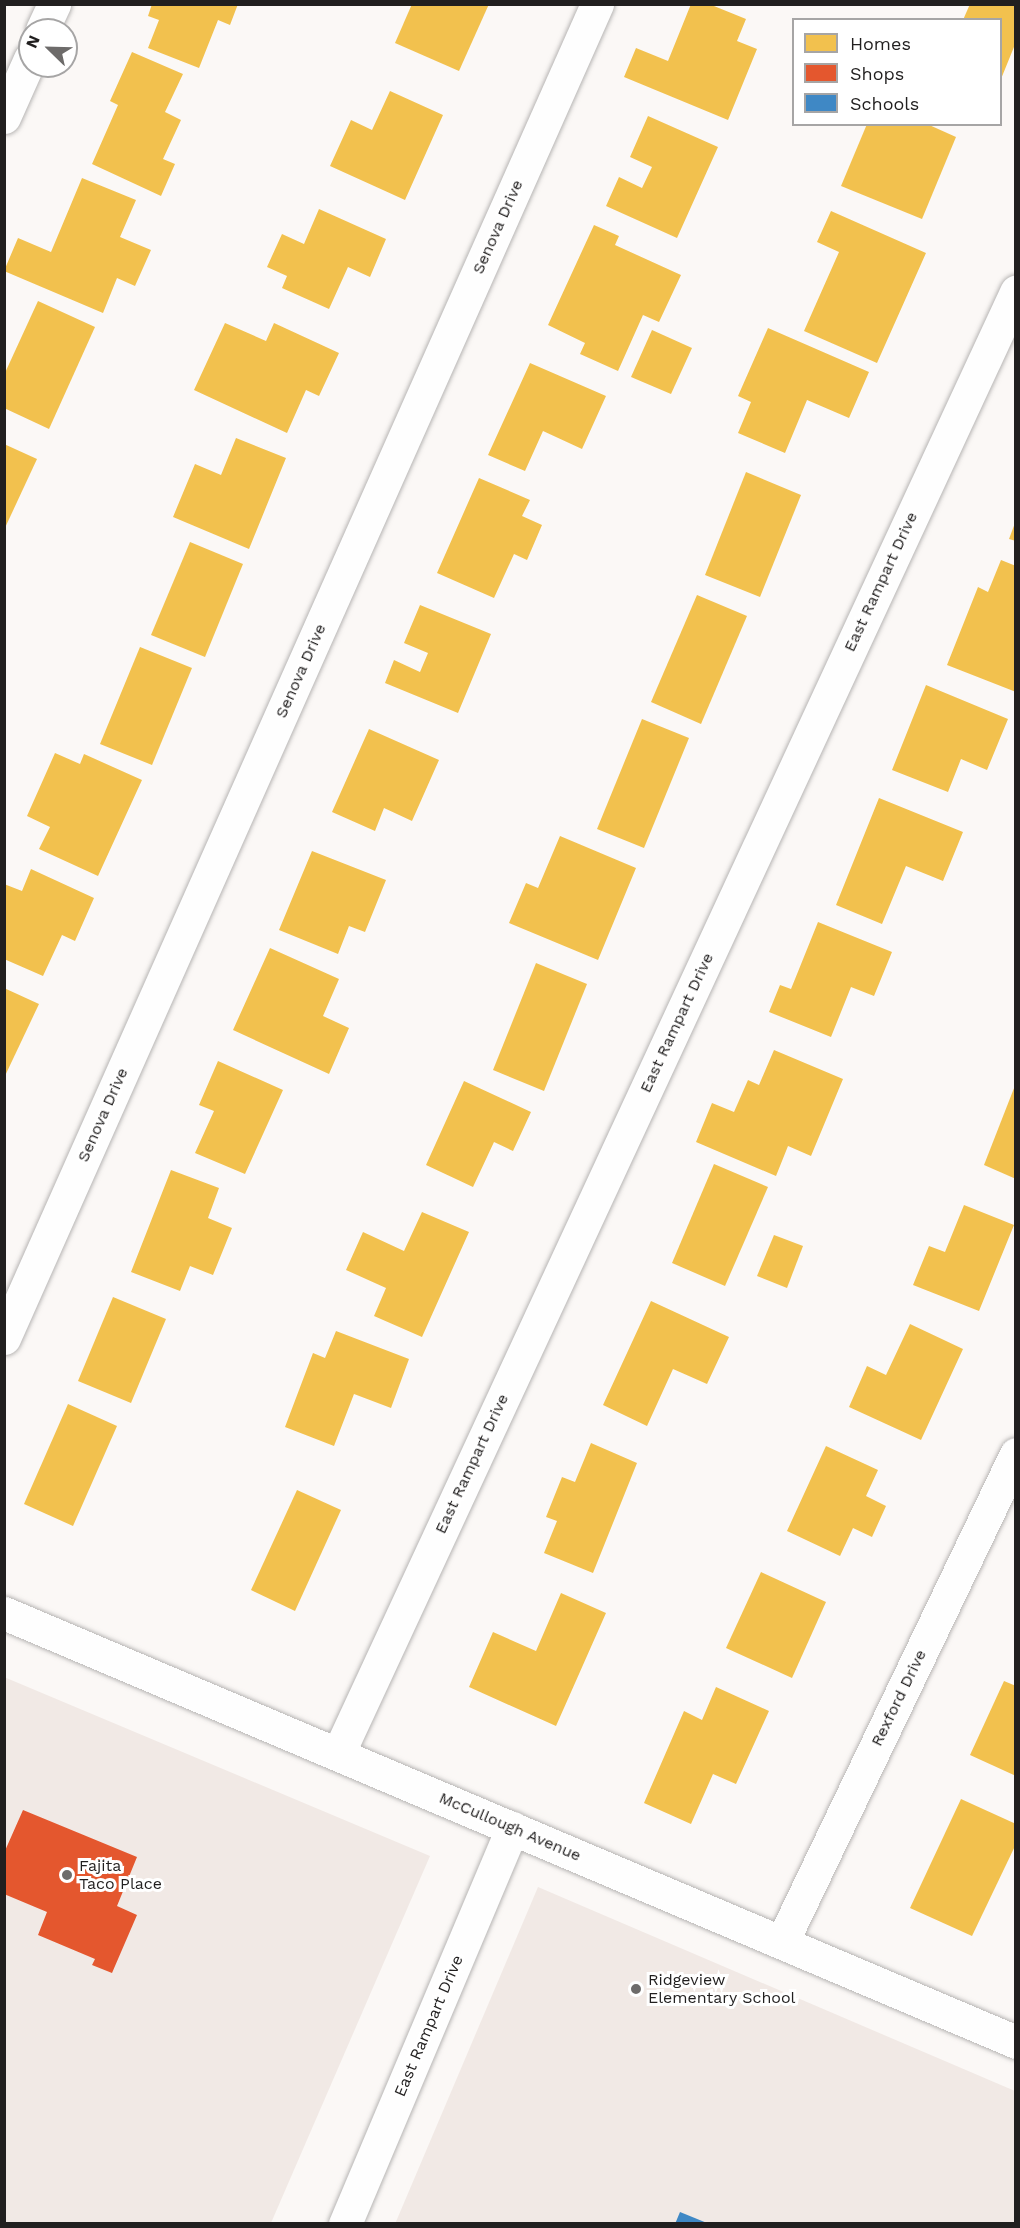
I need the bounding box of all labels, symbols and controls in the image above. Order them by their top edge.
north arrow [18,18,78,78]
legend [792,18,1002,126]
text: N [22,32,44,51]
text: Homes [850,33,911,54]
text: Shops [850,63,904,84]
text: Schools [850,93,919,114]
street label: Senova Drive [469,177,527,277]
street label: East Rampart Drive [840,509,922,655]
street label: Senova Drive [272,621,330,721]
street label: East Rampart Drive [636,950,718,1096]
street label: Senova Drive [74,1065,132,1165]
street label: East Rampart Drive [431,1391,513,1537]
street label: Rexford Drive [867,1647,931,1749]
street label: McCullough Avenue [436,1788,584,1866]
place label: Fajita Taco Place [79,1856,162,1894]
marker: Fajita Taco Place [60,1868,74,1882]
street label: East Rampart Drive [390,1952,468,2100]
place label: Ridgeview Elementary School [648,1970,796,2008]
marker: Ridgeview Elementary School [629,1982,643,1996]

